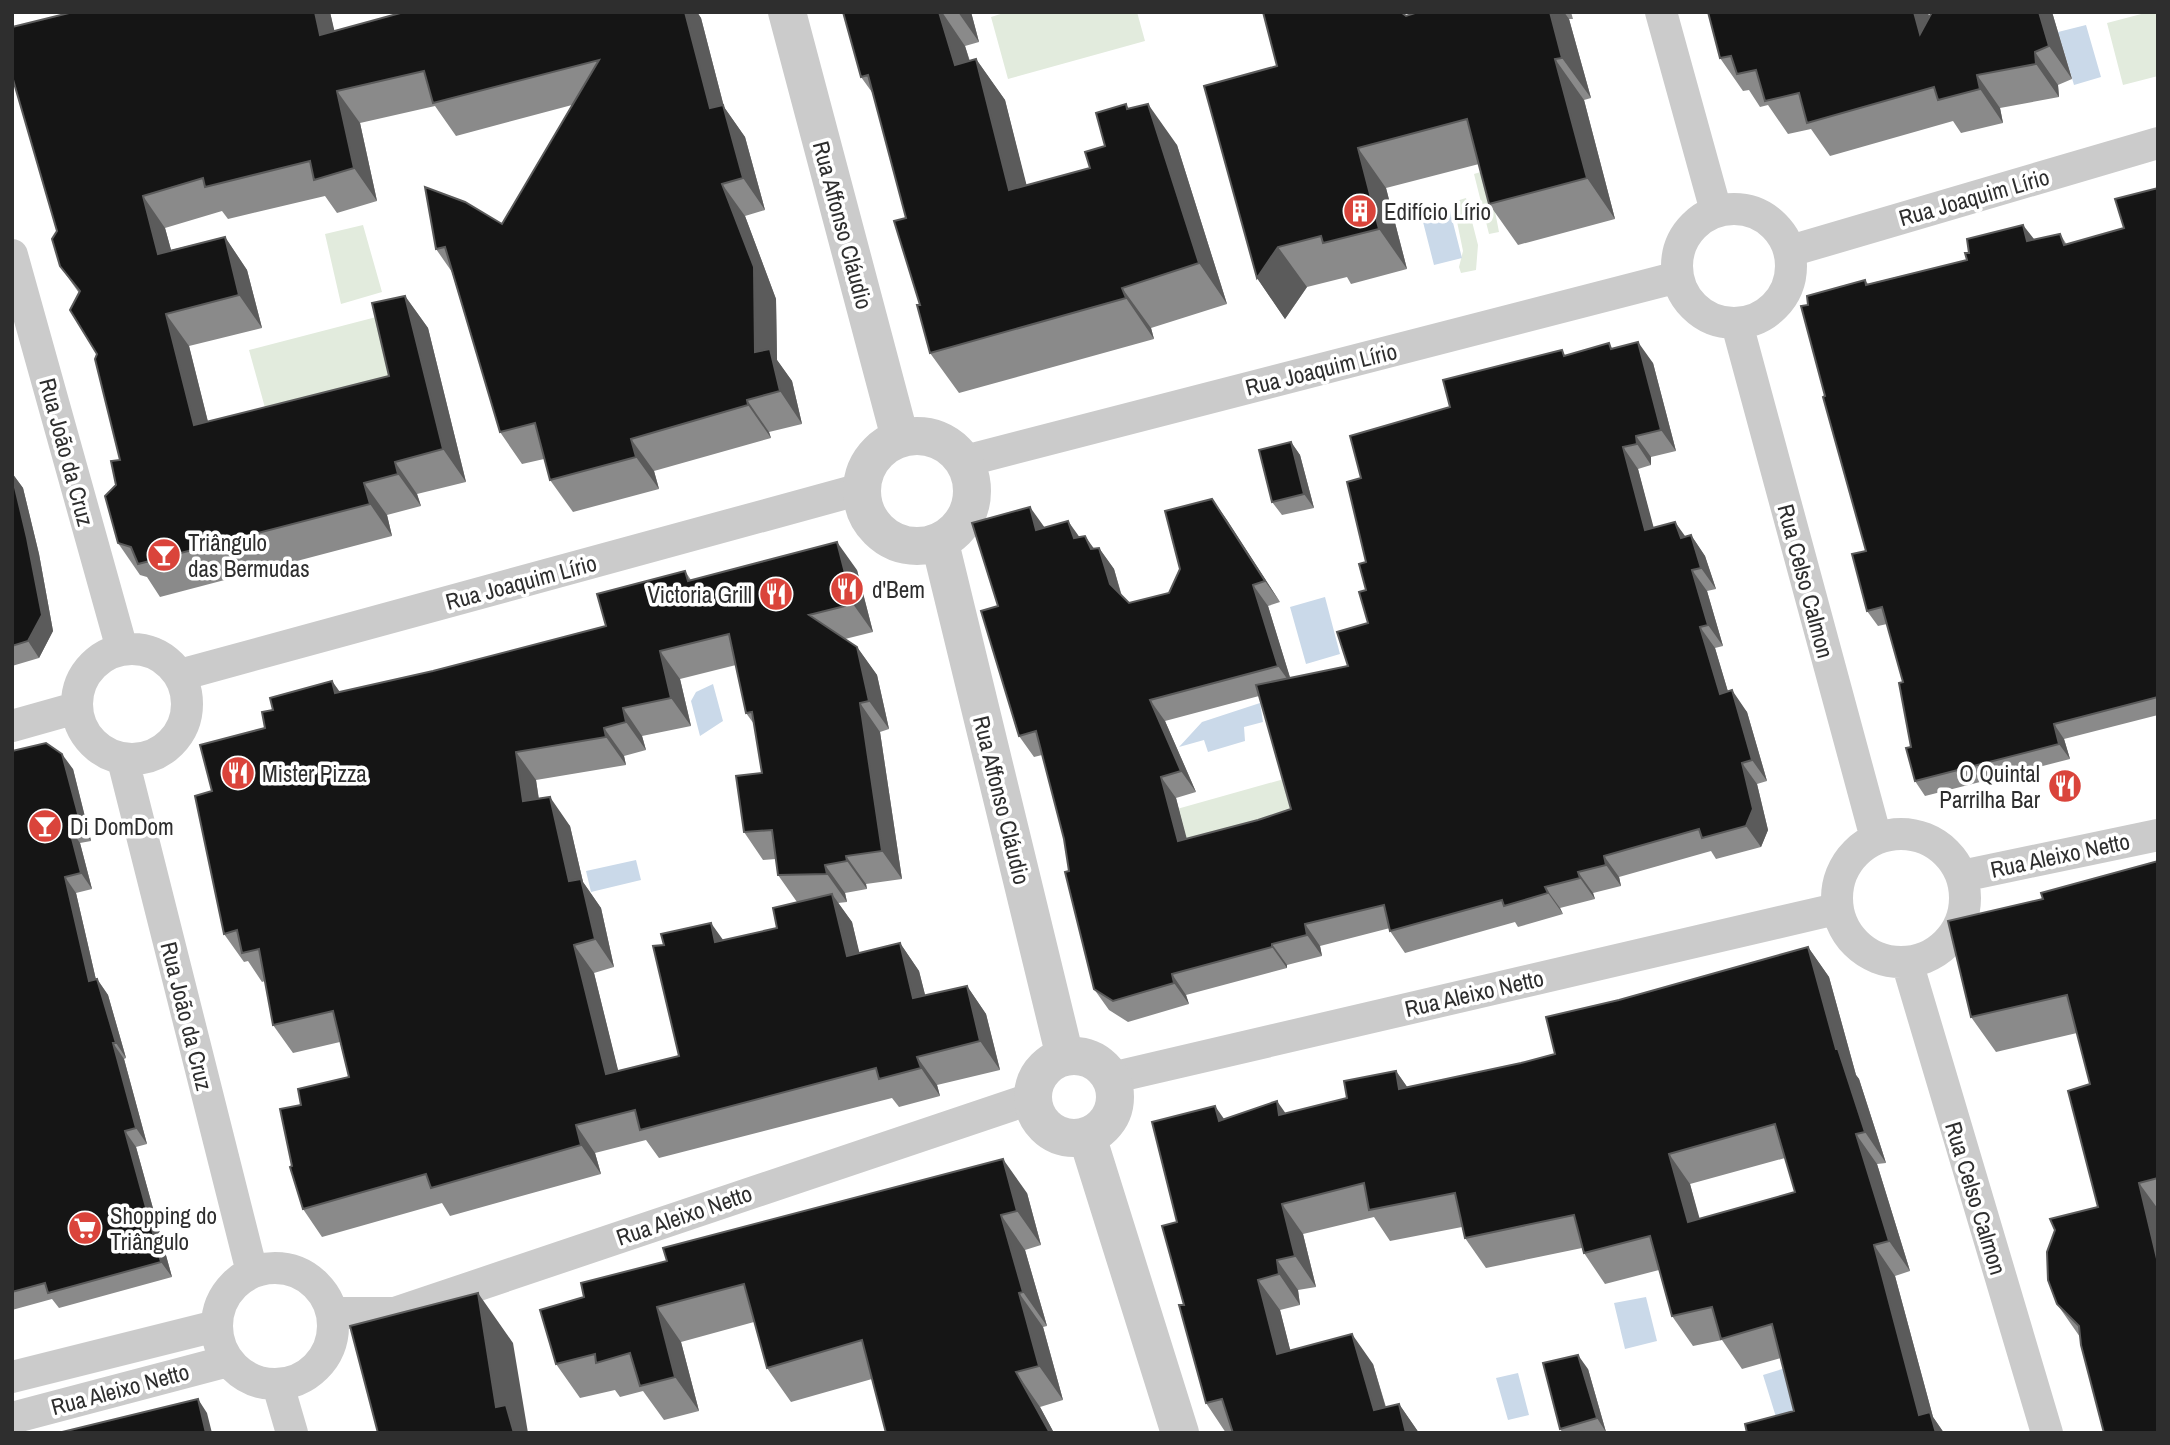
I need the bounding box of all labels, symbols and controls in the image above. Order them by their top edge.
street label: Rua Affonso Cláudio [806,138,880,312]
street label: Rua Joaquim Lírio [1895,161,2053,233]
building icon: Edifício Lírio [1341,192,1379,230]
place label: Edifício Lírio [1384,196,1491,227]
street label: Rua Joaquim Lírio [1242,335,1400,403]
street label: Rua João da Cruz [32,375,102,529]
street label: Rua Celso Calmon [1771,501,1841,661]
place label: Triângulo das Bermudas [188,527,310,584]
bar icon: Triângulo das Bermudas [145,536,183,574]
street label: Rua Joaquim Lírio [442,547,600,617]
restaurant icon: d'Bem [828,570,866,608]
place label: d'Bem [872,574,925,605]
restaurant icon: Victoria Grill [757,575,795,613]
place label: Victoria Grill [648,579,752,610]
street label: Rua Affonso Cláudio [966,712,1038,888]
restaurant icon: Mister Pizza [219,754,257,792]
place label: Mister Pizza [262,758,367,789]
place label: O Quintal Parrilha Bar [1939,758,2041,815]
restaurant icon: O Quintal Parrilha Bar [2046,767,2084,805]
bar icon: Di DomDom [26,807,64,845]
place label: Di DomDom [70,811,174,842]
street label: Rua Aleixo Netto [1988,825,2132,885]
street label: Rua João da Cruz [154,939,220,1093]
street label: Rua Aleixo Netto [1402,962,1546,1024]
street label: Rua Celso Calmon [1938,1118,2014,1278]
street label: Rua Aleixo Netto [612,1177,756,1253]
place label: Shopping do Triângulo [110,1200,217,1257]
supermarket icon: Shopping do Triângulo [66,1209,104,1247]
street label: Rua Aleixo Netto [48,1356,192,1422]

